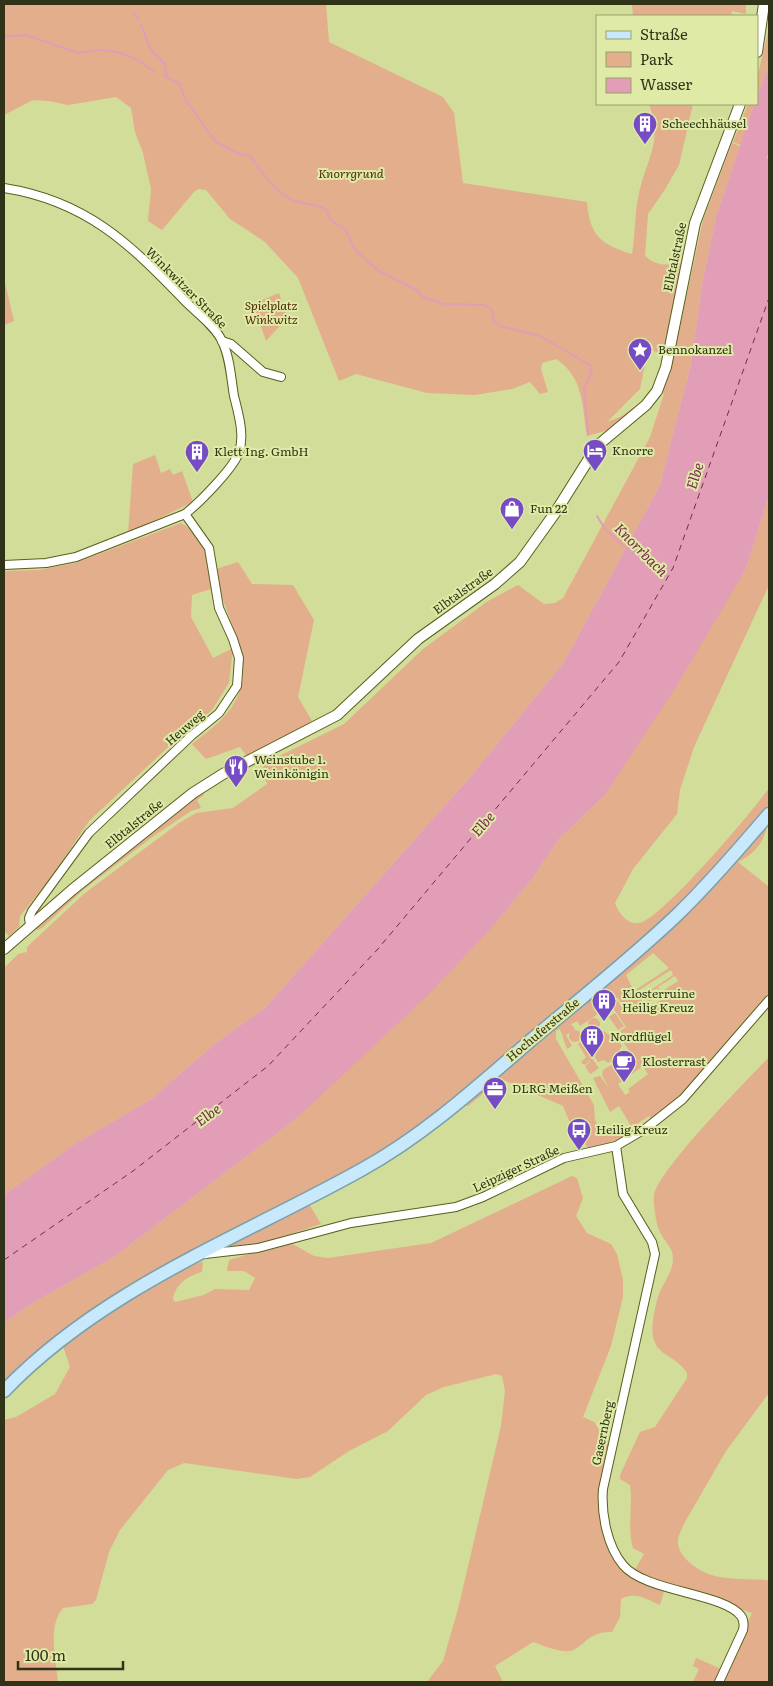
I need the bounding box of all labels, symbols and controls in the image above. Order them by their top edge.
legend [596,15,758,105]
text: Straße [640,22,688,45]
text: Park [640,47,674,70]
text: Wasser [640,72,692,95]
building icon: Scheechhäusel [632,111,658,145]
place label: Scheechhäusel [662,114,746,132]
park label: Knorrgrund [318,164,384,182]
street label: Elbtalstraße [658,221,690,293]
street label: Winkwitzer Straße [142,242,232,332]
park label: Spielplatz Winkwitz [244,296,298,328]
place icon: Bennokanzel [627,337,653,371]
place label: Bennokanzel [658,340,732,358]
hotel icon: Knorre [582,438,608,472]
building icon: Klett Ing. GmbH [184,439,210,473]
place label: Knorre [612,441,653,459]
place label: Klett Ing. GmbH [214,442,309,460]
water label: Elbe [681,460,708,491]
shop icon: Fun 22 [499,496,525,530]
place label: Fun 22 [530,499,567,517]
water label: Knorrbach [611,518,673,581]
street label: Elbtalstraße [429,562,496,618]
street label: Heuweg [161,705,208,749]
place label: Weinstube 1. Weinkönigin [254,750,329,782]
restaurant icon: Weinstube 1. Weinkönigin [223,754,249,788]
street label: Elbtalstraße [100,794,166,852]
water label: Elbe [466,806,499,840]
place label: Klosterruine Heilig Kreuz [622,984,695,1016]
building icon: Klosterruine Heilig Kreuz [591,988,617,1022]
street label: Hochuferstraße [502,993,583,1065]
building icon: Nordflügel [579,1024,605,1058]
place label: Nordflügel [610,1027,671,1045]
cafe icon: Klosterrast [611,1049,637,1083]
place label: Klosterrast [642,1052,706,1070]
office icon: DLRG Meißen [482,1076,508,1110]
place label: DLRG Meißen [512,1079,593,1097]
water label: Elbe [191,1098,224,1130]
bus stop icon: Heilig Kreuz [566,1117,592,1151]
place label: Heilig Kreuz [596,1120,668,1138]
street label: Leipziger Straße [469,1140,562,1196]
street label: Gasernberg [586,1398,618,1467]
scale bar [18,1638,122,1670]
text: 100 m [25,1643,66,1666]

